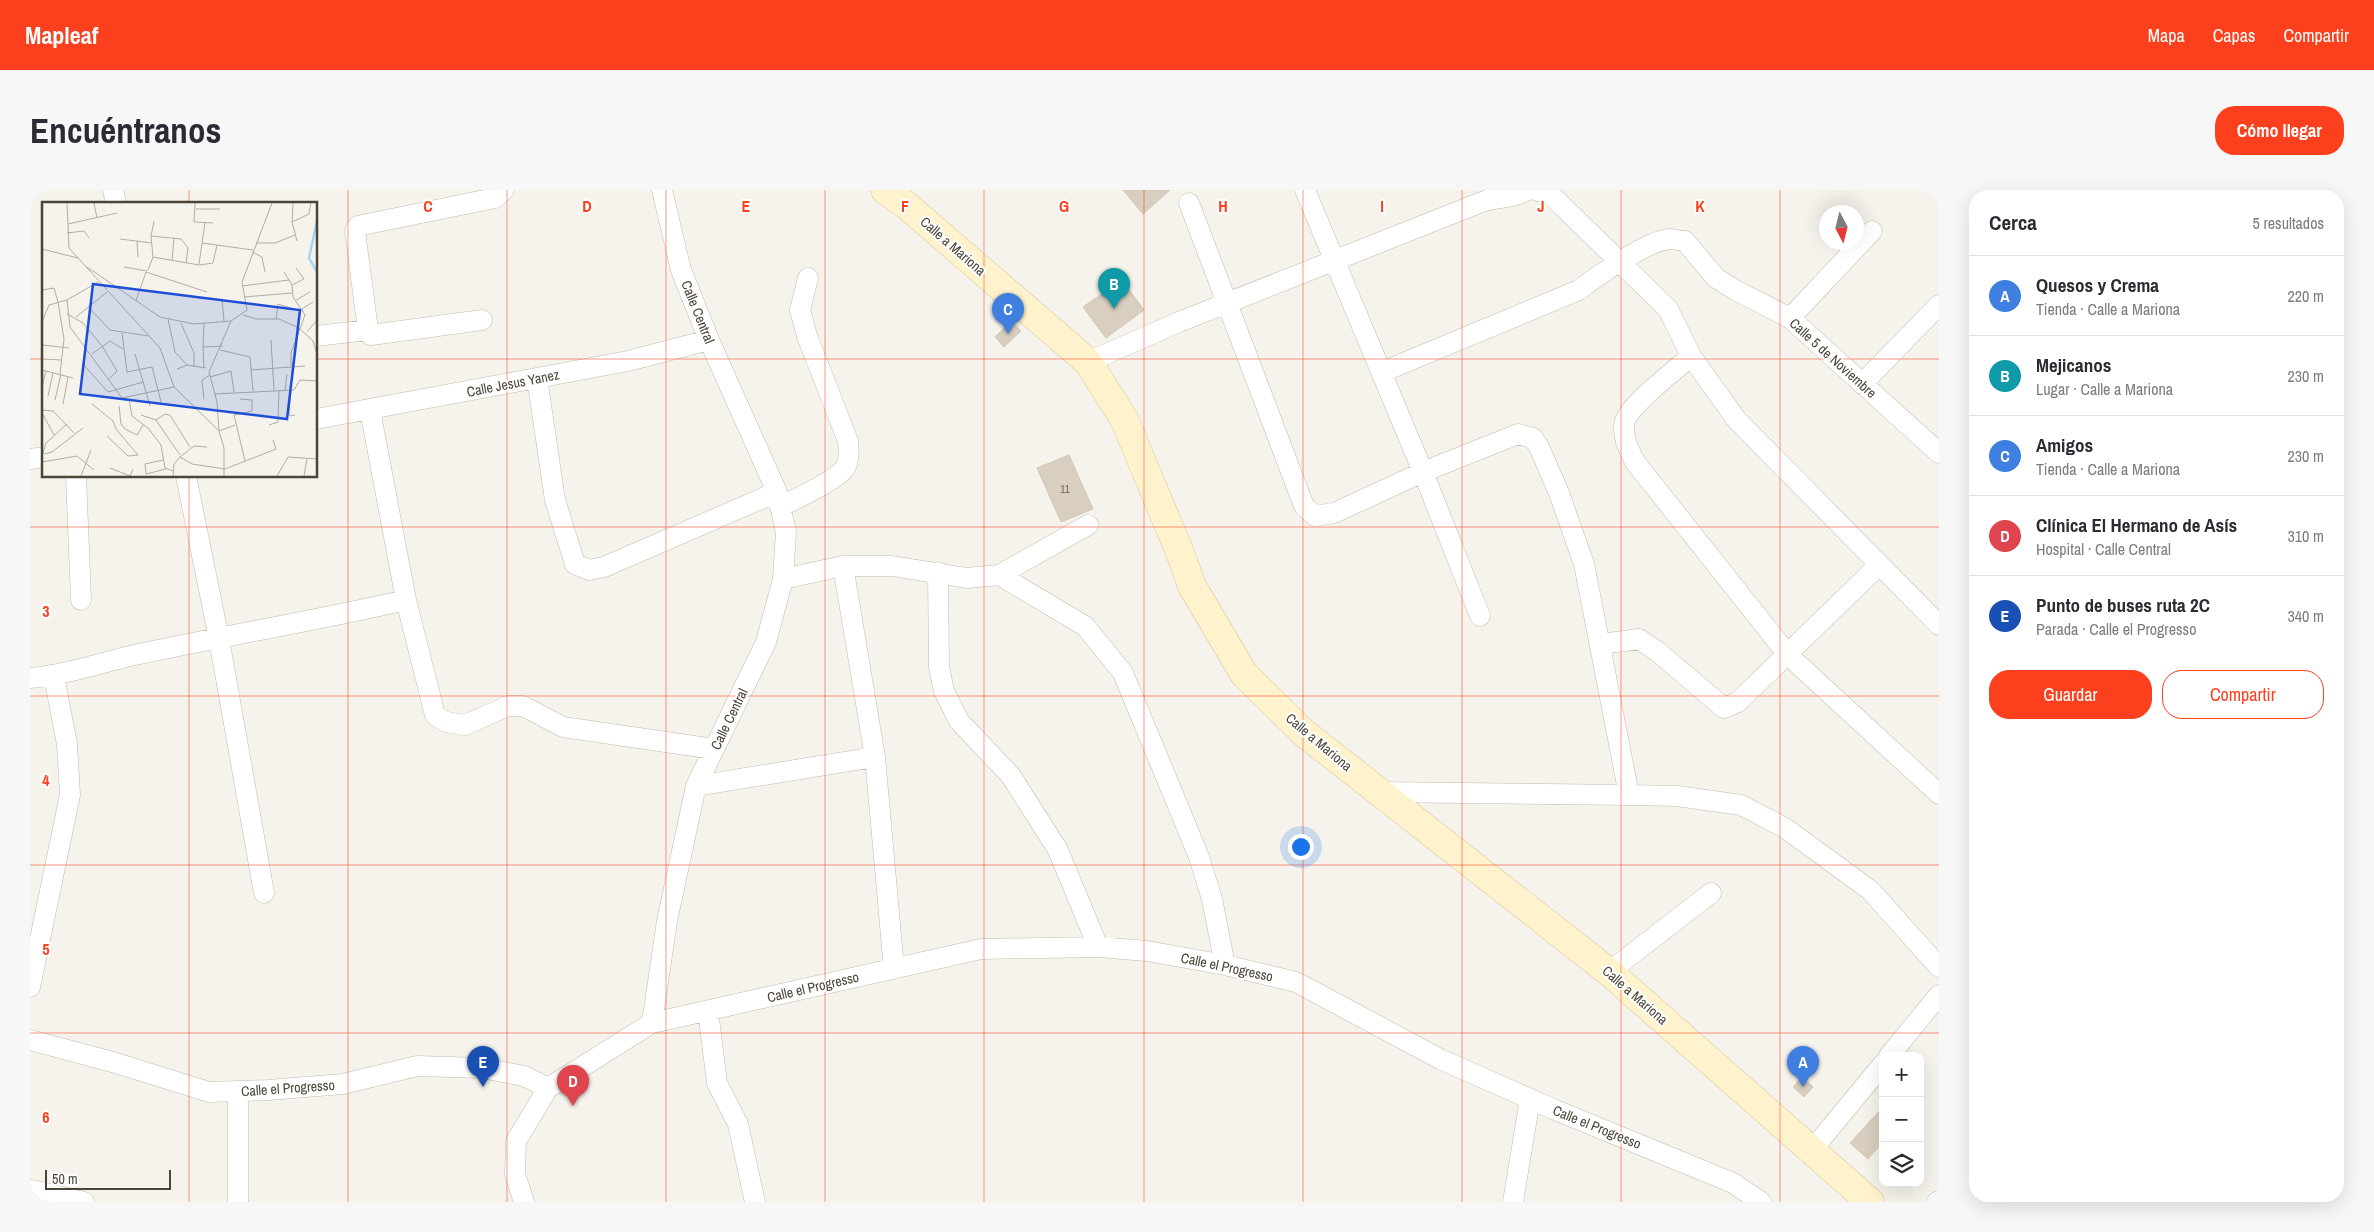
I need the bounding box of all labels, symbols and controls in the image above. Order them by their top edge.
text: Mapleaf [25,19,98,51]
text: Mapa [2148,23,2185,48]
text: Capas [2213,23,2255,48]
text: Compartir [2283,23,2349,48]
button: Cómo llegar [2215,106,2344,155]
text: Encuéntranos [30,107,221,154]
text: C [423,195,433,217]
text: D [582,195,592,217]
text: E [742,195,751,217]
text: F [901,195,909,217]
text: G [1059,195,1069,217]
text: H [1218,195,1228,217]
text: I [1380,195,1384,217]
text: J [1537,195,1545,217]
text: K [1695,195,1705,217]
inset map [42,202,318,478]
north arrow [1819,205,1864,250]
text: Cerca [1989,208,2037,237]
text: 5 resultados [2253,212,2324,234]
street label: Calle a Mariona [917,213,990,280]
pin: B [1098,268,1130,309]
text: Quesos y Crema [2036,272,2159,298]
street label: Calle Central [677,278,719,346]
text: A [2000,285,2010,307]
text: 220 m [2288,285,2324,307]
pin: C [992,293,1024,334]
text: Tienda · Calle a Mariona [2036,298,2180,320]
street label: Calle 5 de Noviembre [1786,314,1880,402]
text: Mejicanos [2036,352,2111,378]
street label: Calle Jesus Yanez [465,365,561,401]
text: B [2000,365,2010,387]
text: 230 m [2288,365,2324,387]
text: Lugar · Calle a Mariona [2036,378,2173,400]
text: Amigos [2036,432,2093,458]
text: C [2000,445,2010,467]
text: 230 m [2288,445,2324,467]
text: Tienda · Calle a Mariona [2036,458,2180,480]
house number: 11 [1060,482,1070,496]
text: Clínica El Hermano de Asís [2036,512,2237,538]
text: D [2000,525,2010,547]
text: 310 m [2288,525,2324,547]
text: Hospital · Calle Central [2036,538,2171,560]
text: Punto de buses ruta 2C [2036,592,2210,618]
text: 3 [42,600,50,622]
text: E [2001,605,2009,627]
text: 340 m [2288,605,2324,627]
text: Parada · Calle el Progresso [2036,618,2196,640]
button: Guardar [1989,670,2152,719]
button: Compartir [2162,670,2324,719]
street label: Calle Central [706,685,752,753]
street label: Calle a Mariona [1282,709,1356,775]
text: 4 [42,769,50,791]
your location [1288,834,1314,860]
text: 5 [42,938,50,960]
street label: Calle el Progresso [1179,948,1275,986]
street label: Calle a Mariona [1599,962,1672,1029]
street label: Calle el Progresso [765,968,861,1006]
pin: E [467,1046,499,1087]
pin: A [1787,1046,1819,1087]
map controls [1879,1052,1924,1187]
button: + [1879,1052,1924,1097]
pin: D [557,1065,589,1106]
street label: Calle el Progresso [241,1076,335,1100]
button: − [1879,1097,1924,1142]
street label: Calle el Progresso [1550,1101,1644,1153]
text: 6 [42,1106,50,1128]
button: layers [1879,1142,1924,1187]
scale bar [45,1167,171,1190]
text: 50 m [52,1170,78,1188]

